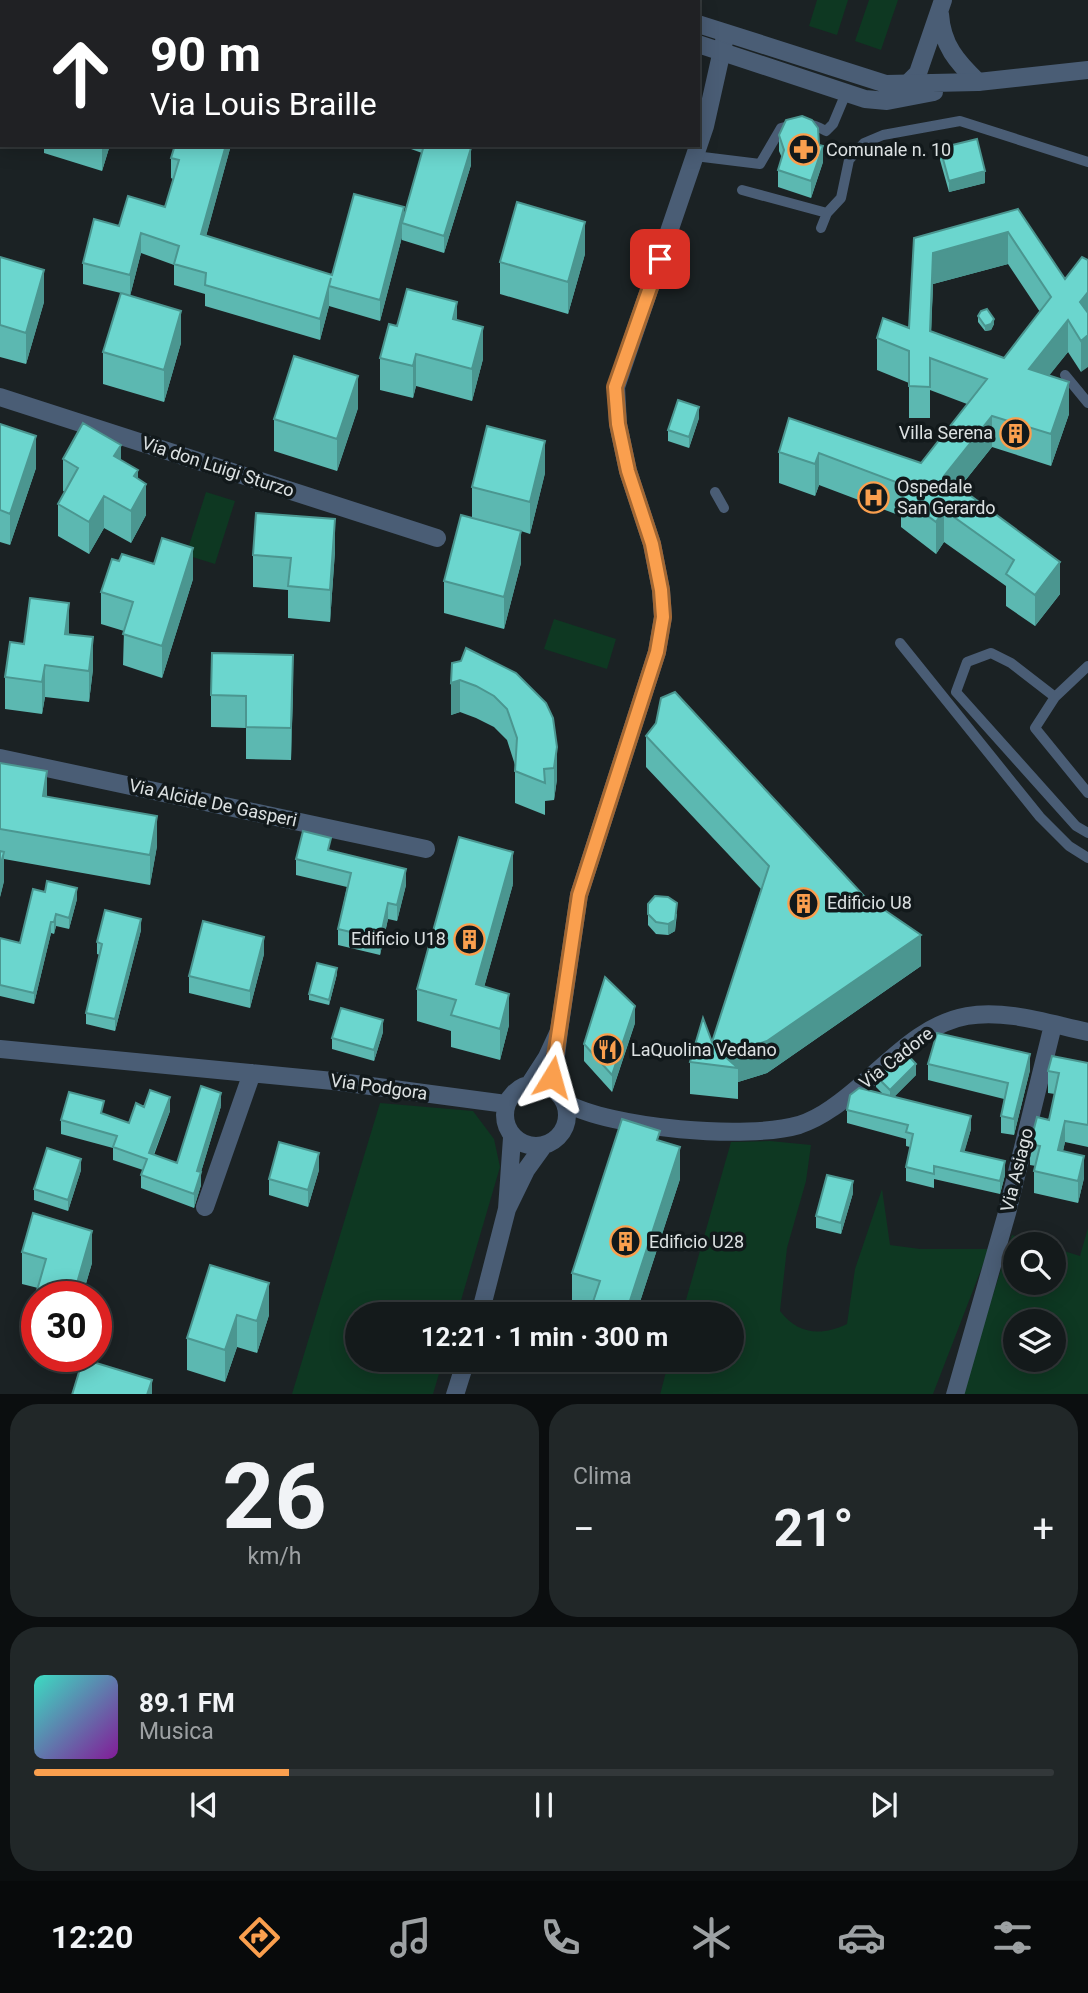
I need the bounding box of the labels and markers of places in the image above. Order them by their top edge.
pharmacy icon: Comunale n. 10 [786,133,820,167]
place label: Comunale n. 10 [826,139,951,160]
pin [630,229,690,289]
building icon: Villa Serena [999,416,1033,450]
place label: Villa Serena [899,422,993,443]
place label: Ospedale San Gerardo [897,476,996,518]
hospital icon: Ospedale San Gerardo [857,480,891,514]
building icon: Edificio U8 [787,886,821,920]
place label: Edificio U8 [827,892,912,913]
building icon: Edificio U18 [452,922,486,956]
place label: Edificio U18 [351,928,446,949]
restaurant icon: LaQuolina Vedano [591,1033,625,1067]
place label: LaQuolina Vedano [631,1039,777,1060]
building icon: Edificio U28 [609,1225,643,1259]
place label: Edificio U28 [649,1231,744,1252]

